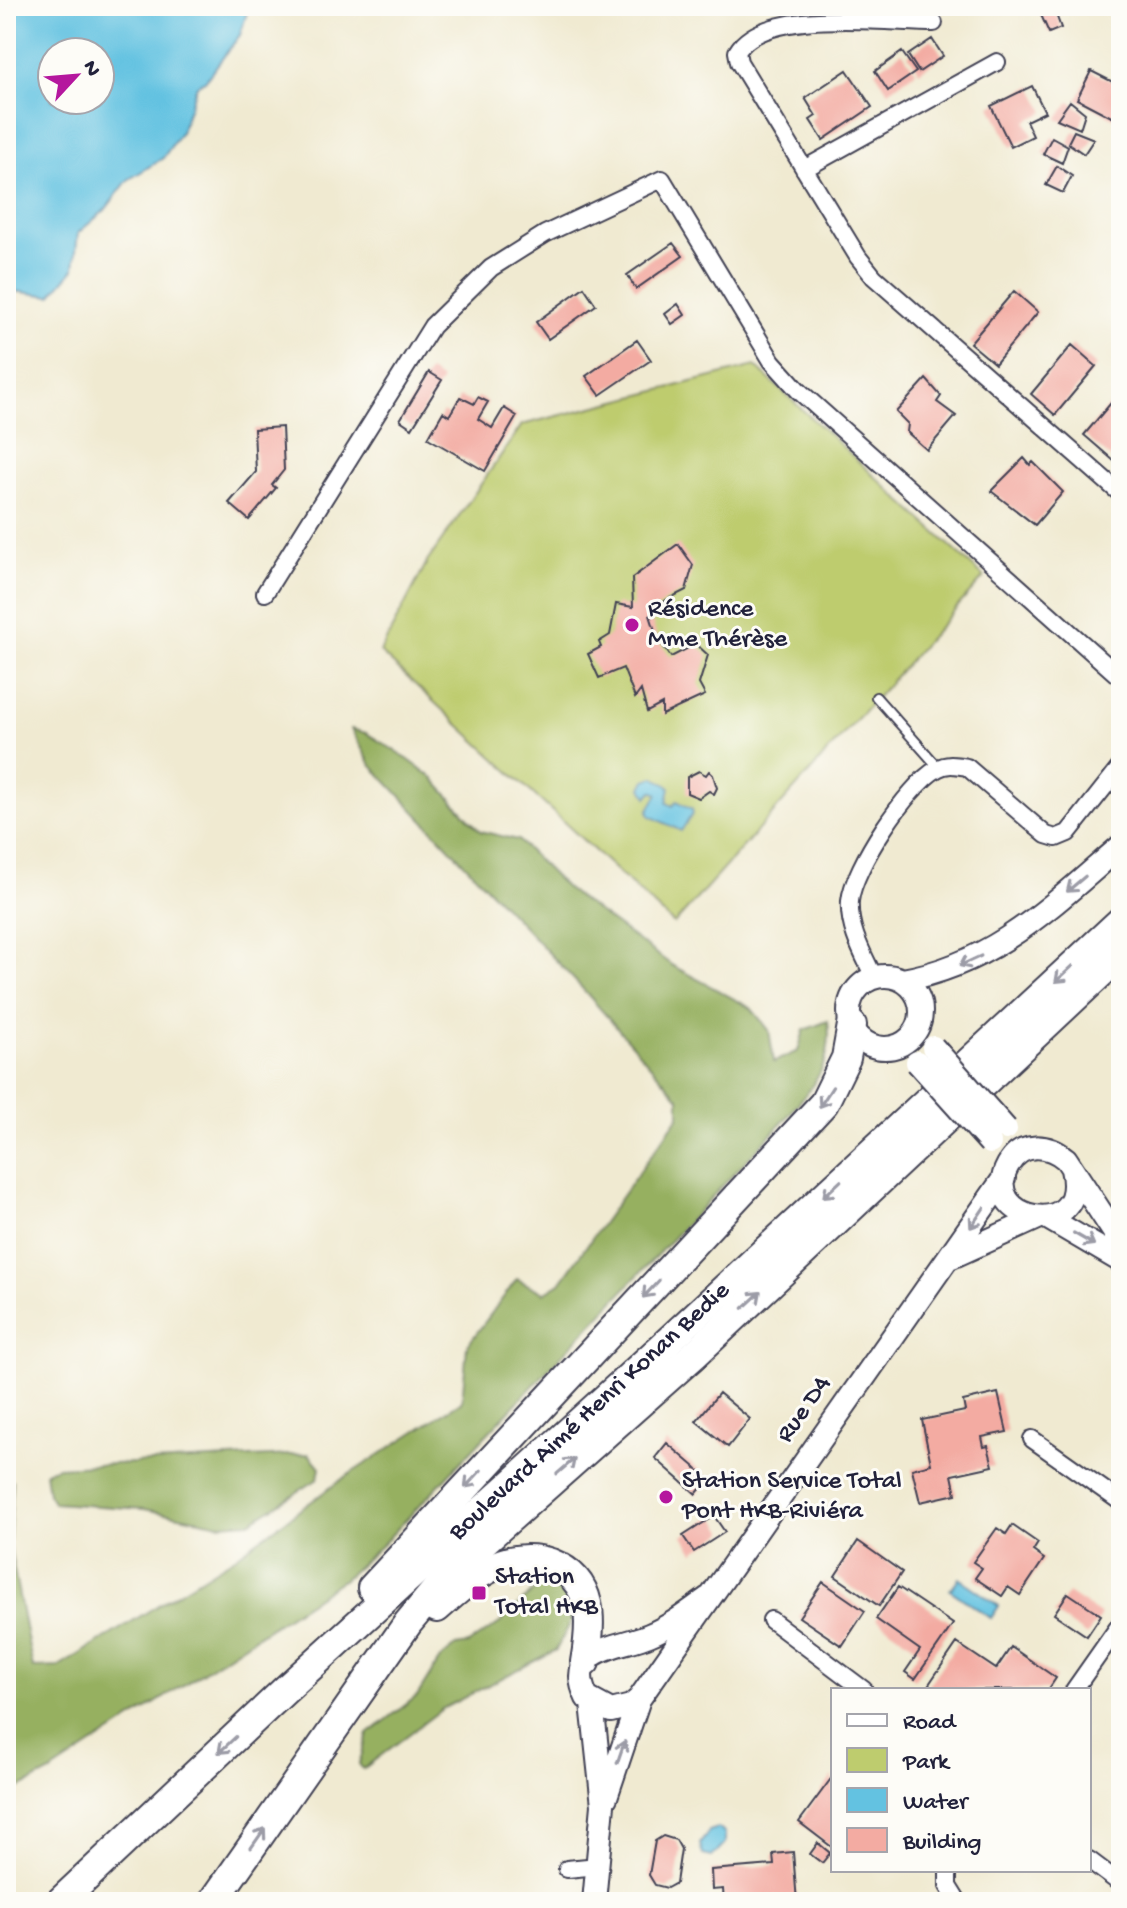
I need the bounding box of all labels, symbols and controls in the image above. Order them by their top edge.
north arrow [36,36,116,116]
text: N [76,57,105,81]
place label: Résidence Mme Thérèse [648,595,788,656]
marker: Résidence Mme Thérèse [623,616,641,634]
one-way arrow [1066,875,1086,893]
one-way arrow [958,954,983,969]
one-way arrow [1054,965,1074,983]
one-way arrow [818,1086,835,1108]
one-way arrow [823,1179,842,1198]
one-way arrow [969,1206,986,1228]
one-way arrow [1072,1231,1095,1247]
street label: Boulevard Aimé Henri Konan Bedie [443,1275,737,1549]
one-way arrow [642,1278,660,1298]
one-way arrow [742,1291,762,1310]
street label: Rue D4 [771,1371,839,1449]
one-way arrow [556,1457,576,1475]
place label: Station Service Total Pont HKB-Riviéra [681,1467,902,1528]
one-way arrow [465,1468,483,1488]
marker: Station Service Total Pont HKB-Riviéra [657,1488,675,1506]
place label: Station Total HKB [493,1563,599,1624]
marker: Station Total HKB [470,1584,488,1602]
legend [831,1688,1091,1872]
text: Road [903,1709,957,1738]
one-way arrow [217,1735,237,1754]
one-way arrow [614,1740,629,1765]
text: Park [902,1749,951,1778]
text: Water [903,1789,970,1818]
one-way arrow [250,1827,266,1849]
text: Building [902,1829,981,1858]

